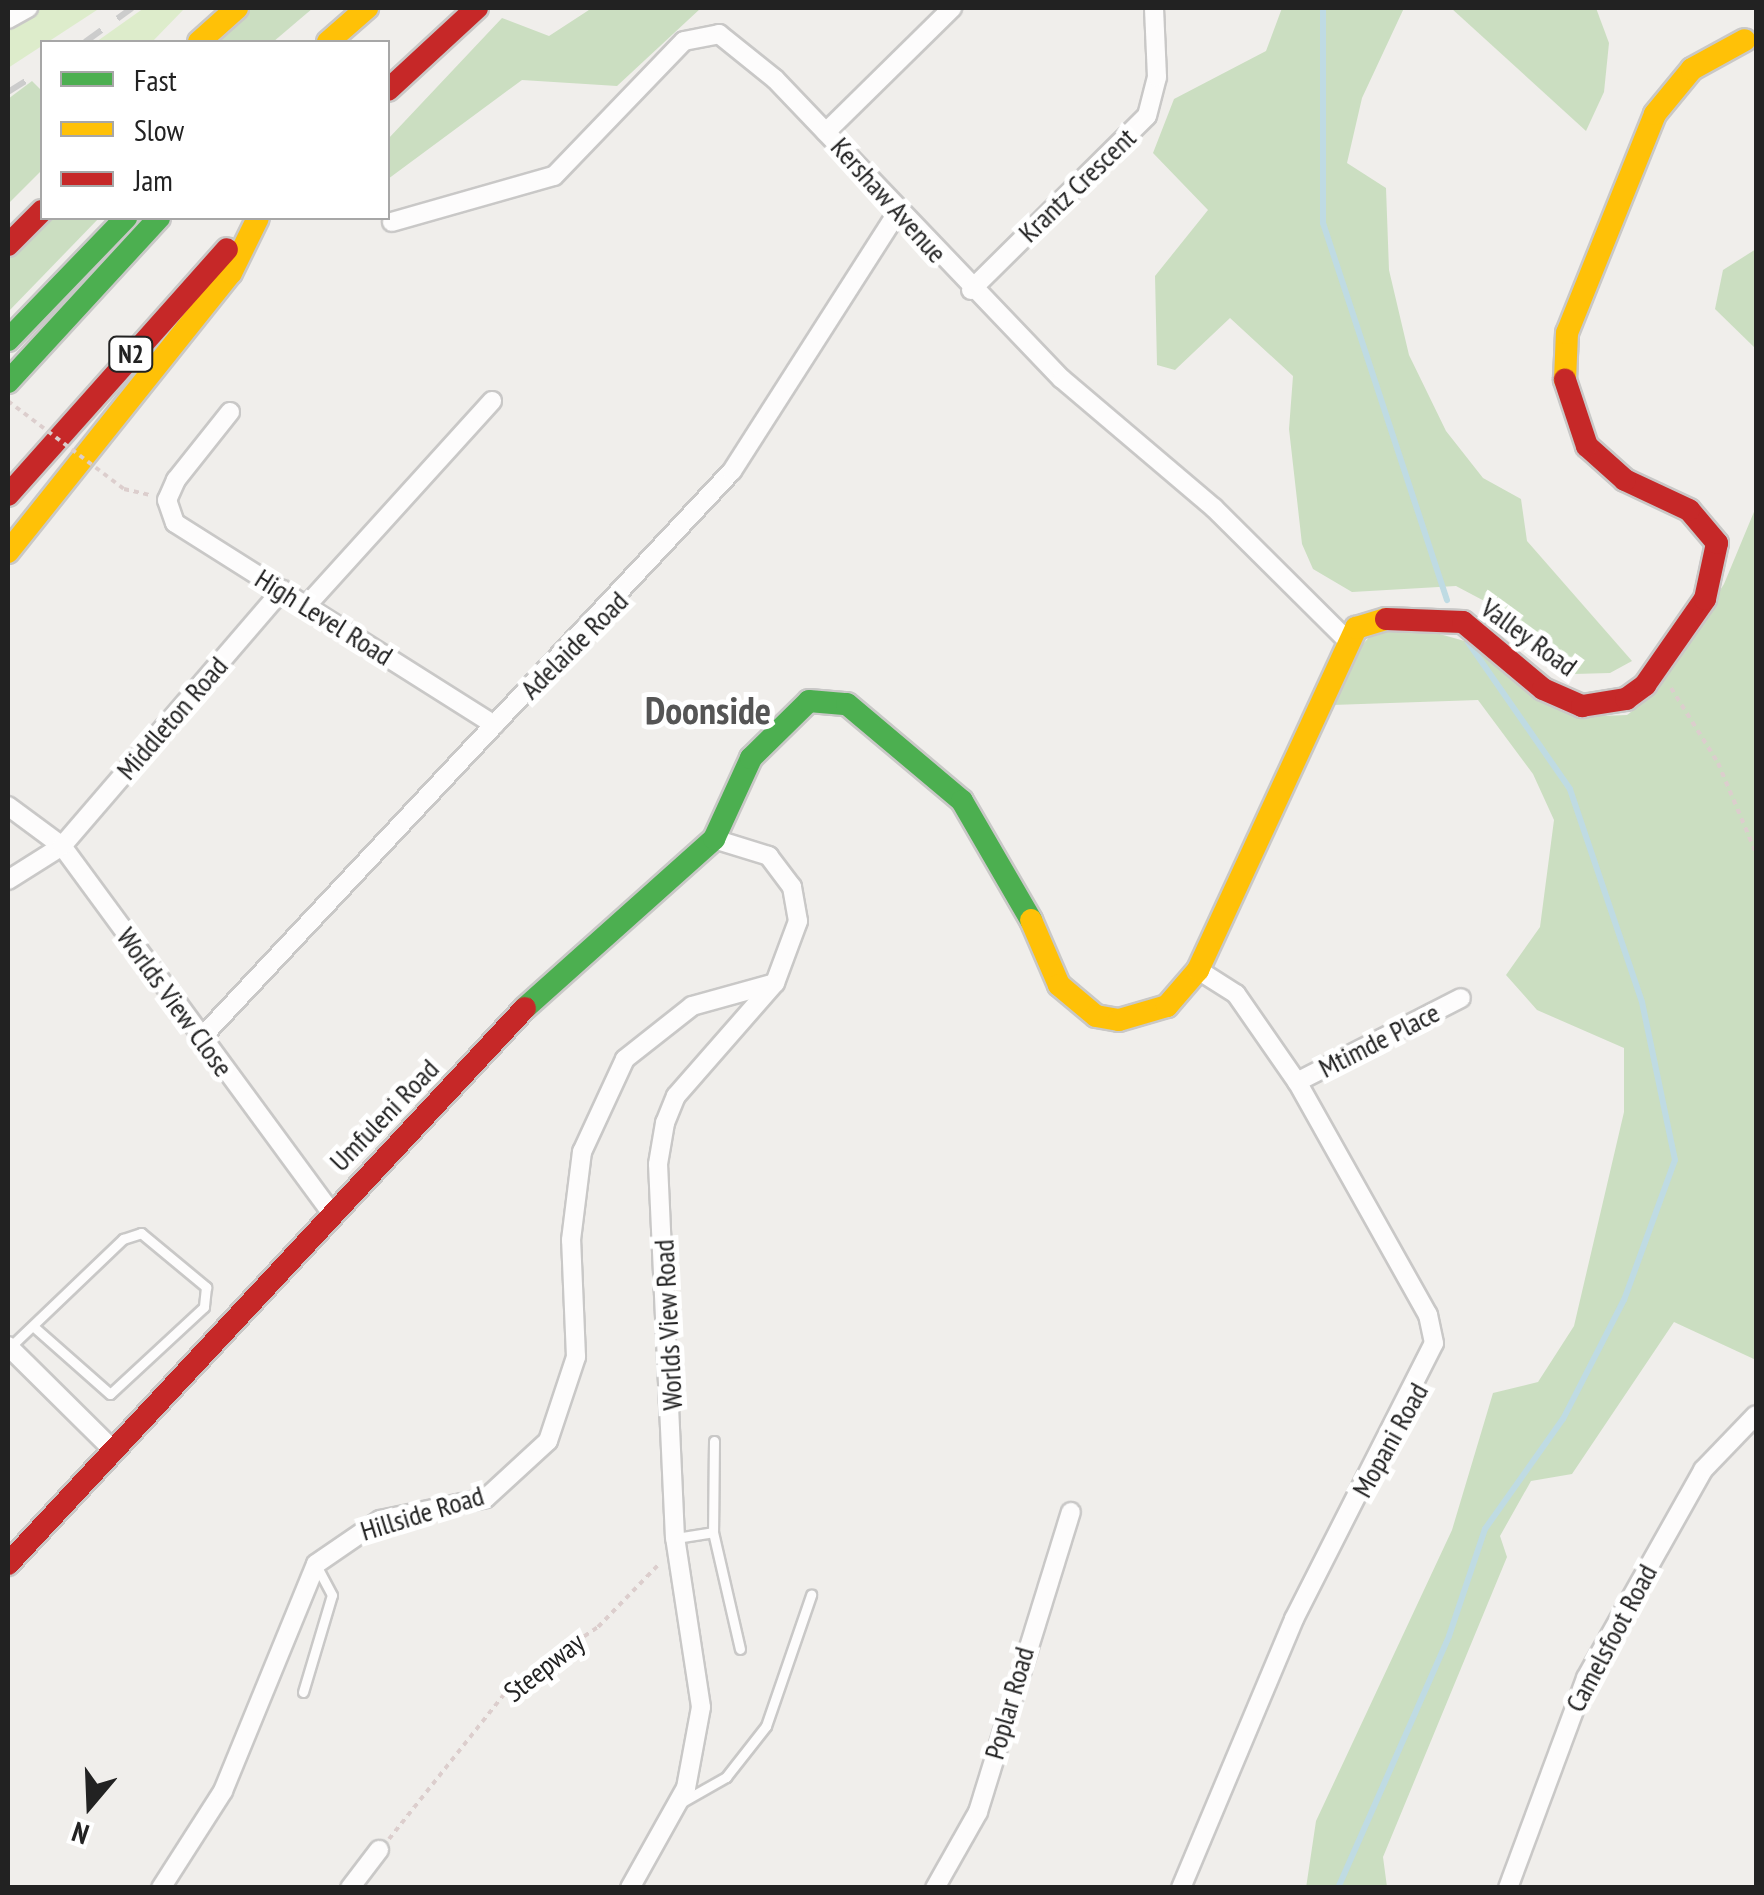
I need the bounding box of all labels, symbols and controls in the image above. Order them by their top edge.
legend [40,40,390,220]
text: Fast [134,60,177,99]
text: Slow [134,110,184,149]
street label: Krantz Crescent [1011,121,1143,249]
street label: Kershaw Avenue [824,130,954,270]
text: Jam [134,160,173,199]
road number: N2 [106,334,156,374]
street label: High Level Road [249,562,399,672]
street label: Adelaide Road [513,584,635,706]
street label: Valley Road [1474,591,1584,683]
street label: Middleton Road [110,650,234,786]
district label: Doonside [645,687,771,733]
street label: Worlds View Close [109,921,241,1083]
street label: Mtimde Place [1313,995,1445,1085]
street label: Umfuleni Road [322,1052,446,1178]
street label: Worlds View Road [647,1238,689,1412]
street label: Mopani Road [1345,1377,1435,1503]
street label: Hillside Road [356,1478,488,1548]
street label: Camelsfoot Road [1558,1559,1664,1717]
street label: Steepway [497,1625,591,1709]
street label: Poplar Road [977,1643,1041,1763]
north arrow [40,1755,140,1855]
text: N [67,1814,93,1854]

